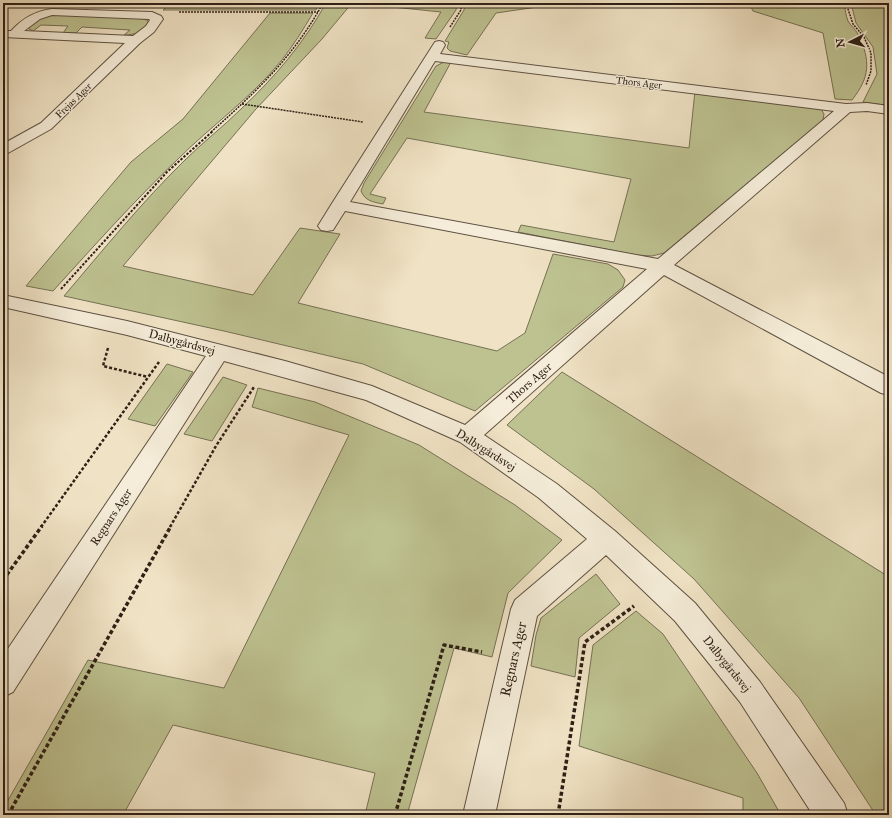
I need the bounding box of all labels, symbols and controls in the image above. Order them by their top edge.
north arrow [830,22,870,62]
text: N [834,37,848,48]
street label: Thors Ager [615,74,663,92]
street label: Frejas Ager [53,80,95,121]
street label: Dalbygårdsvej [147,326,217,359]
street label: Thors Ager [503,359,556,407]
street label: Dalbygårdsvej [453,426,519,475]
street label: Regnars Ager [87,485,136,549]
street label: Regnars Ager [497,619,530,698]
street label: Dalbygårdsvej [699,633,754,696]

